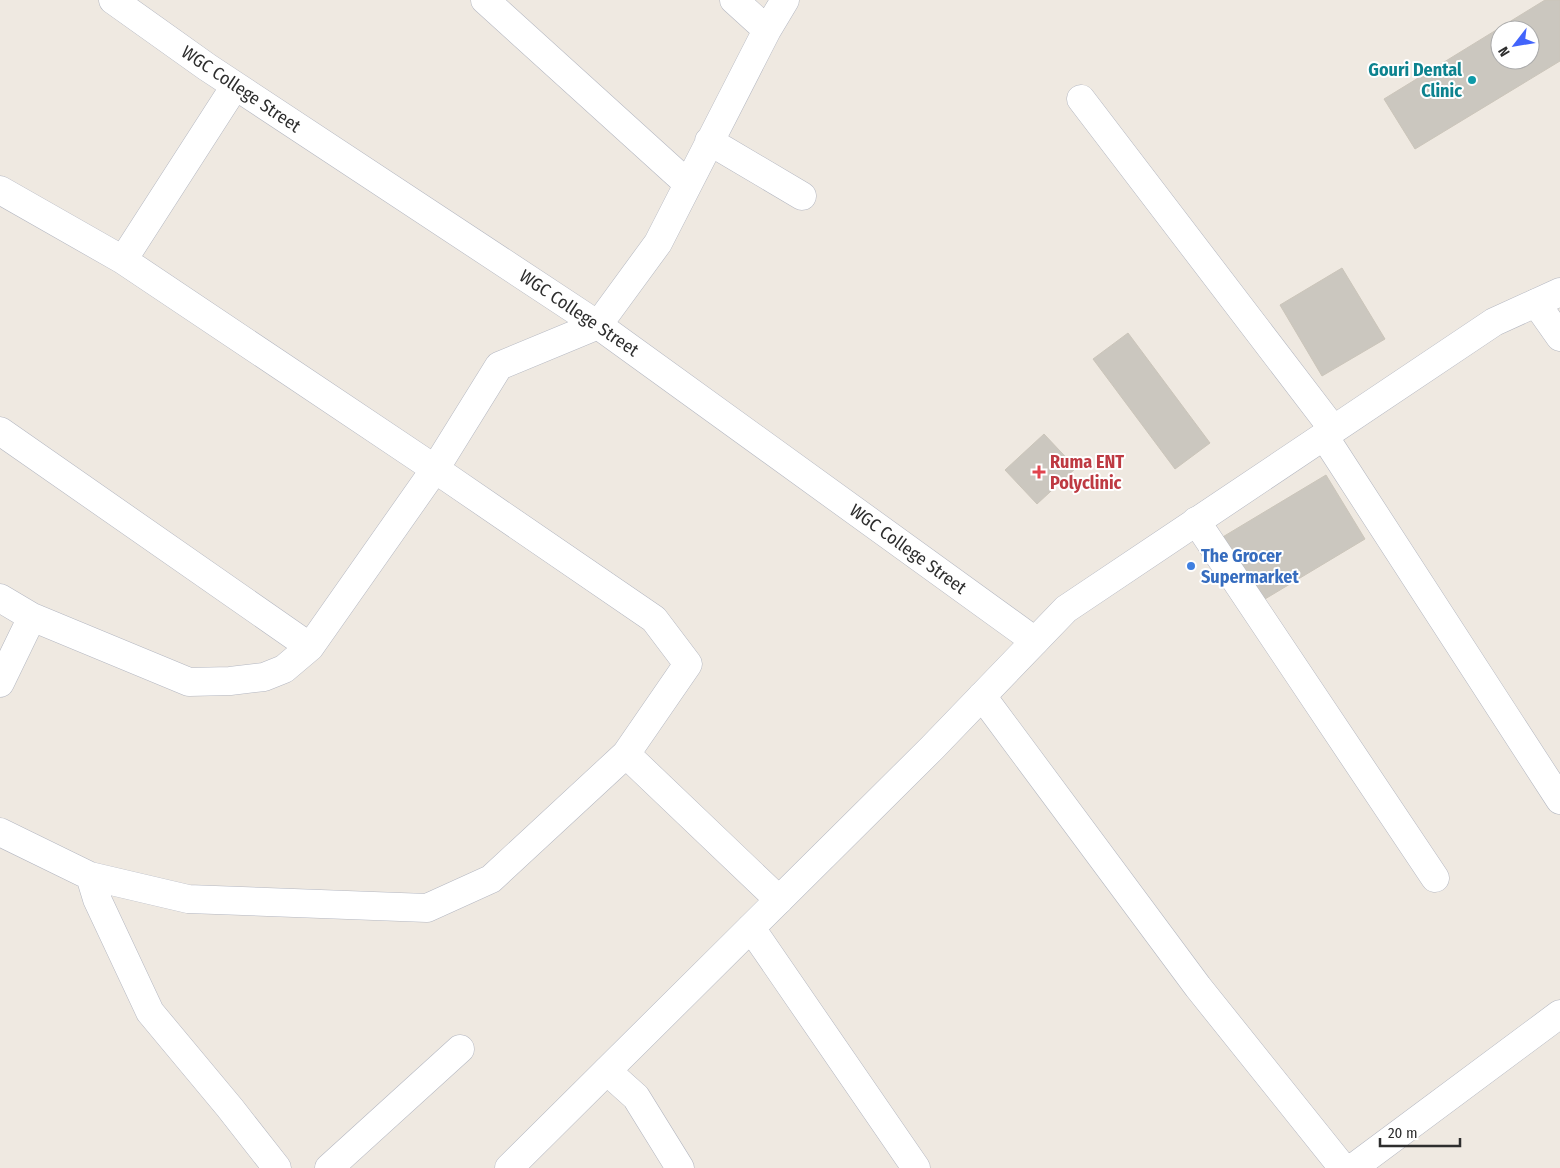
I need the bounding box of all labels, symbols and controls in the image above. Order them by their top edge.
north arrow [1490,20,1540,70]
street label: WGC College Street [177,41,305,137]
text: N [1495,43,1514,59]
place label: Gouri Dental Clinic [1368,59,1462,102]
marker: Gouri Dental Clinic [1466,74,1478,86]
street label: WGC College Street [515,265,643,361]
place label: Ruma ENT Polyclinic [1050,451,1124,494]
marker: Ruma ENT Polyclinic [1032,465,1046,479]
street label: WGC College Street [845,499,971,599]
place label: The Grocer Supermarket [1201,545,1299,588]
marker: The Grocer Supermarket [1185,560,1197,572]
scale bar [1380,1116,1460,1148]
text: 20 m [1388,1124,1418,1142]

